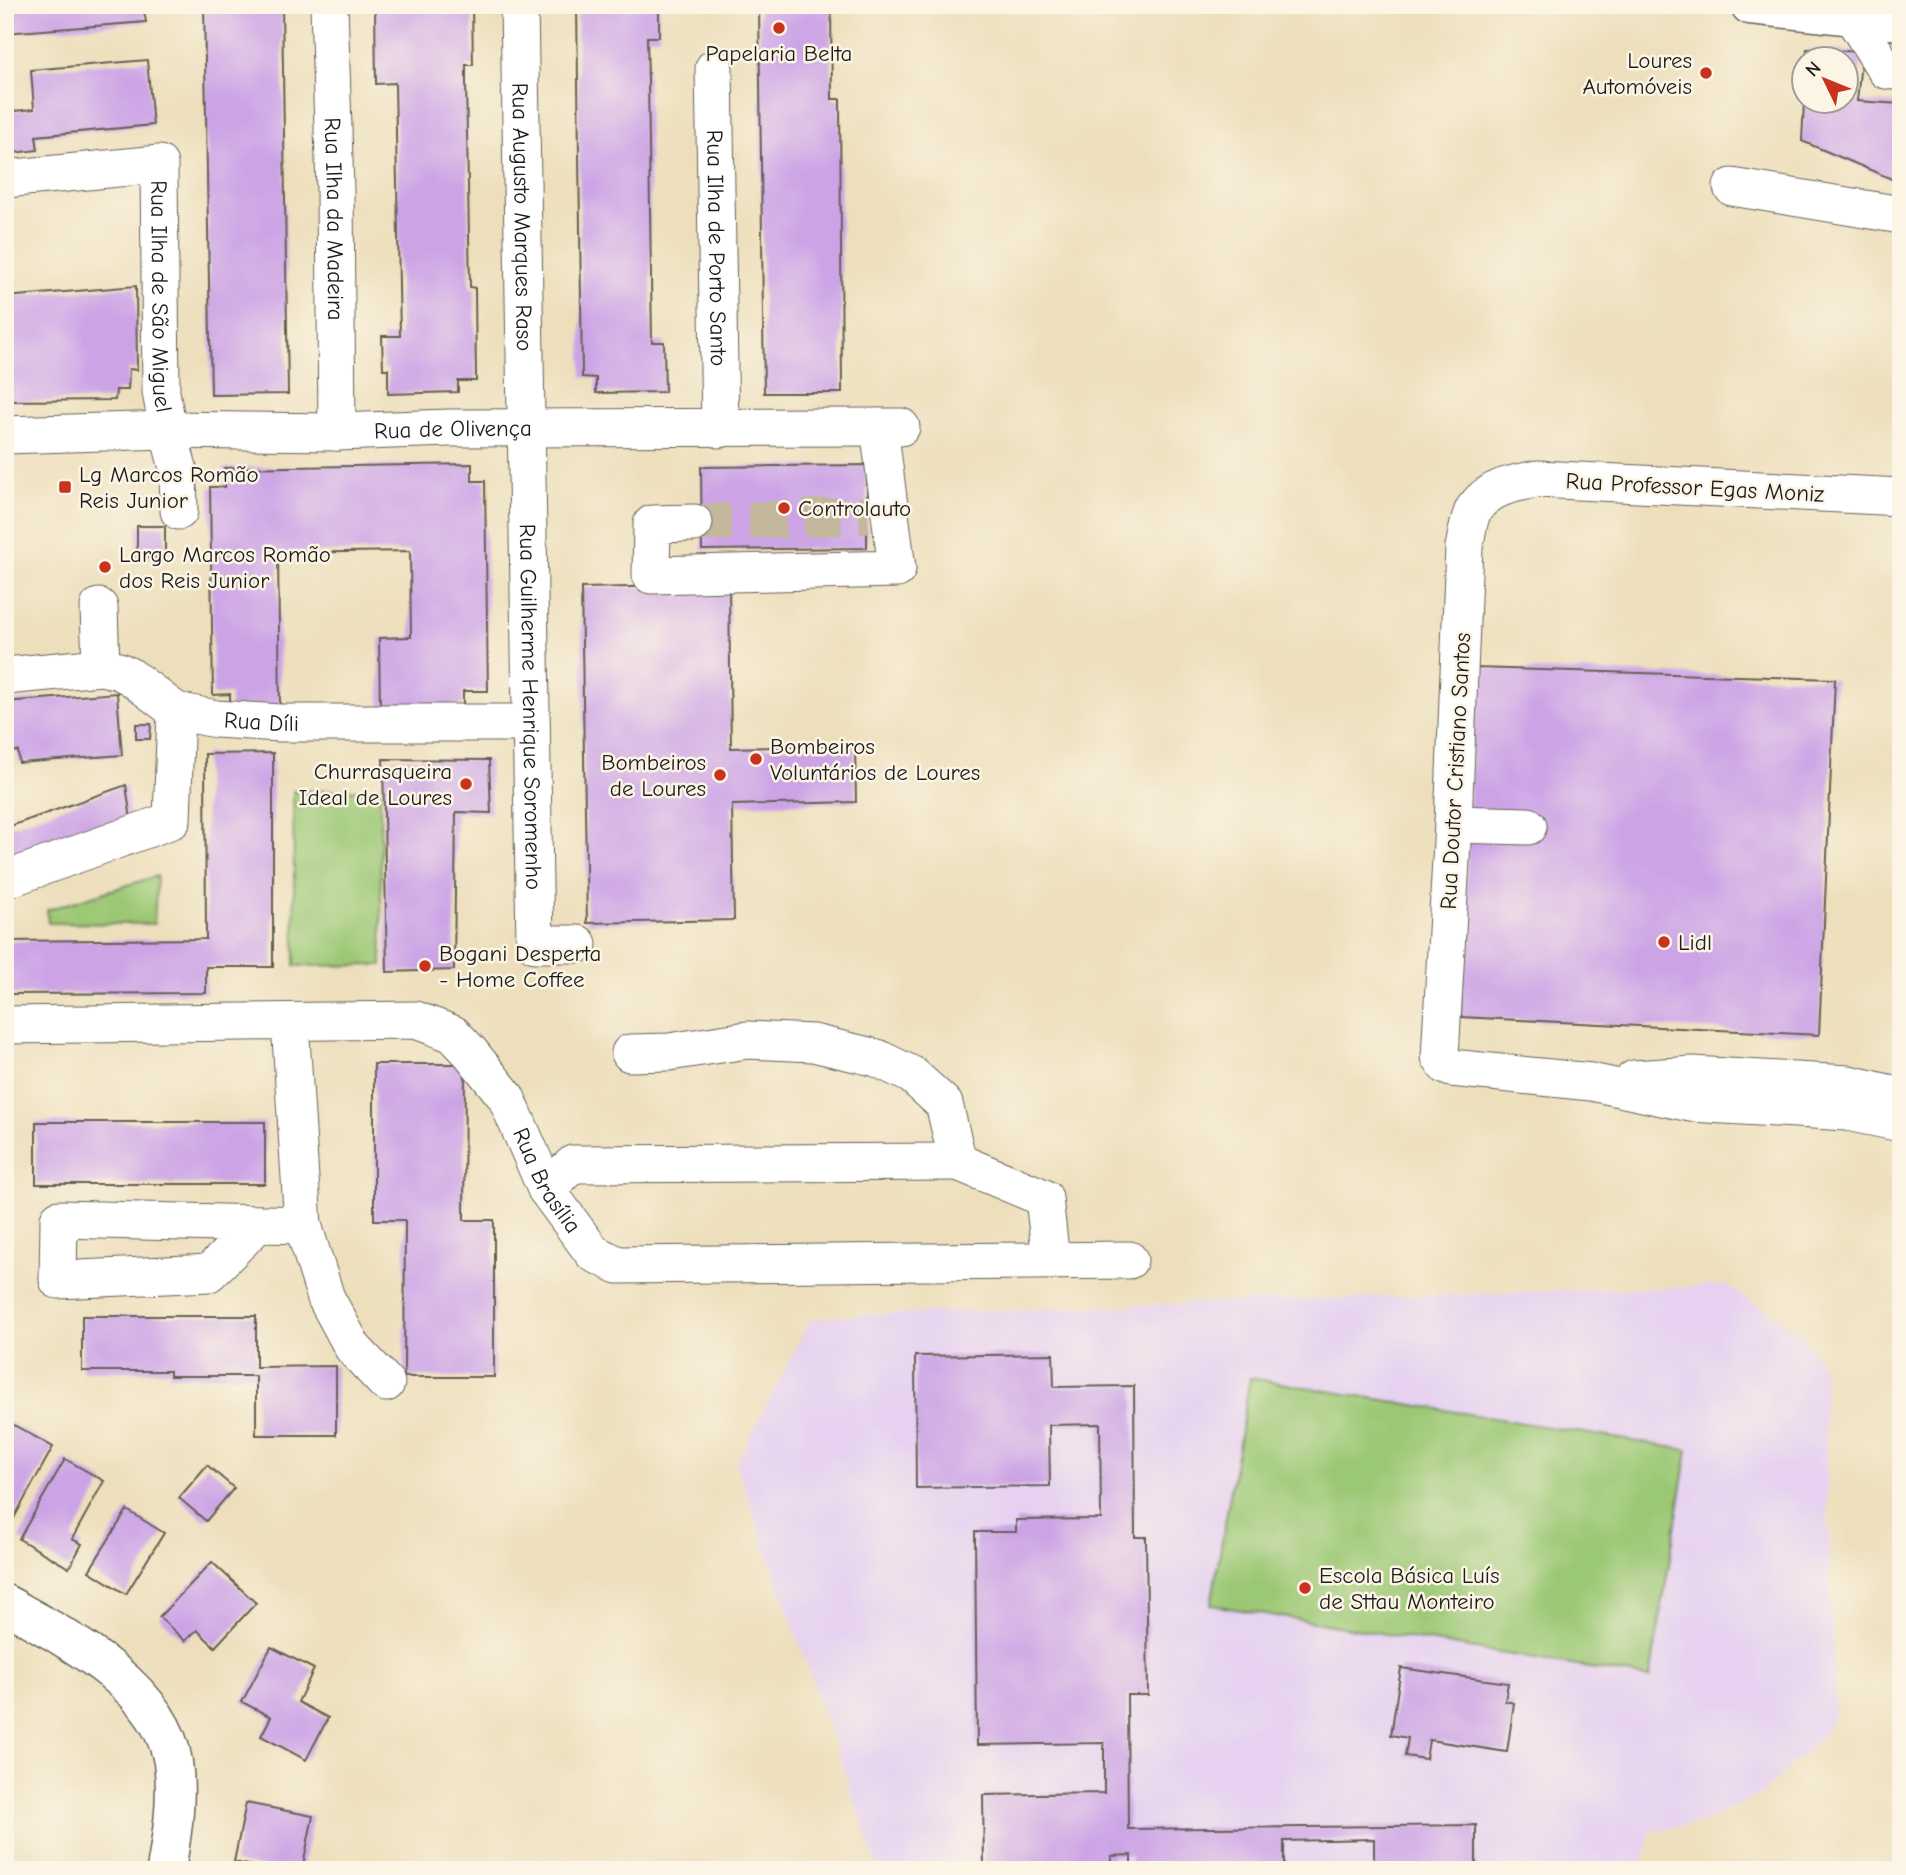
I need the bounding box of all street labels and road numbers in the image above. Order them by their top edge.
street label: Rua Augusto Marques Raso [506,82,538,352]
street label: Rua Ilha da Madeira [319,117,349,321]
street label: Rua Ilha de Porto Santo [701,129,732,367]
street label: Rua Ilha de São Miguel [145,180,177,414]
street label: Rua de Olivença [373,415,532,445]
street label: Rua Professor Egas Moniz [1565,467,1825,508]
street label: Rua Guilherme Henrique Soromenho [514,523,547,890]
street label: Rua Doutor Cristiano Santos [1435,632,1476,910]
street label: Rua Díli [223,707,299,737]
street label: Rua Brasília [507,1124,587,1239]

